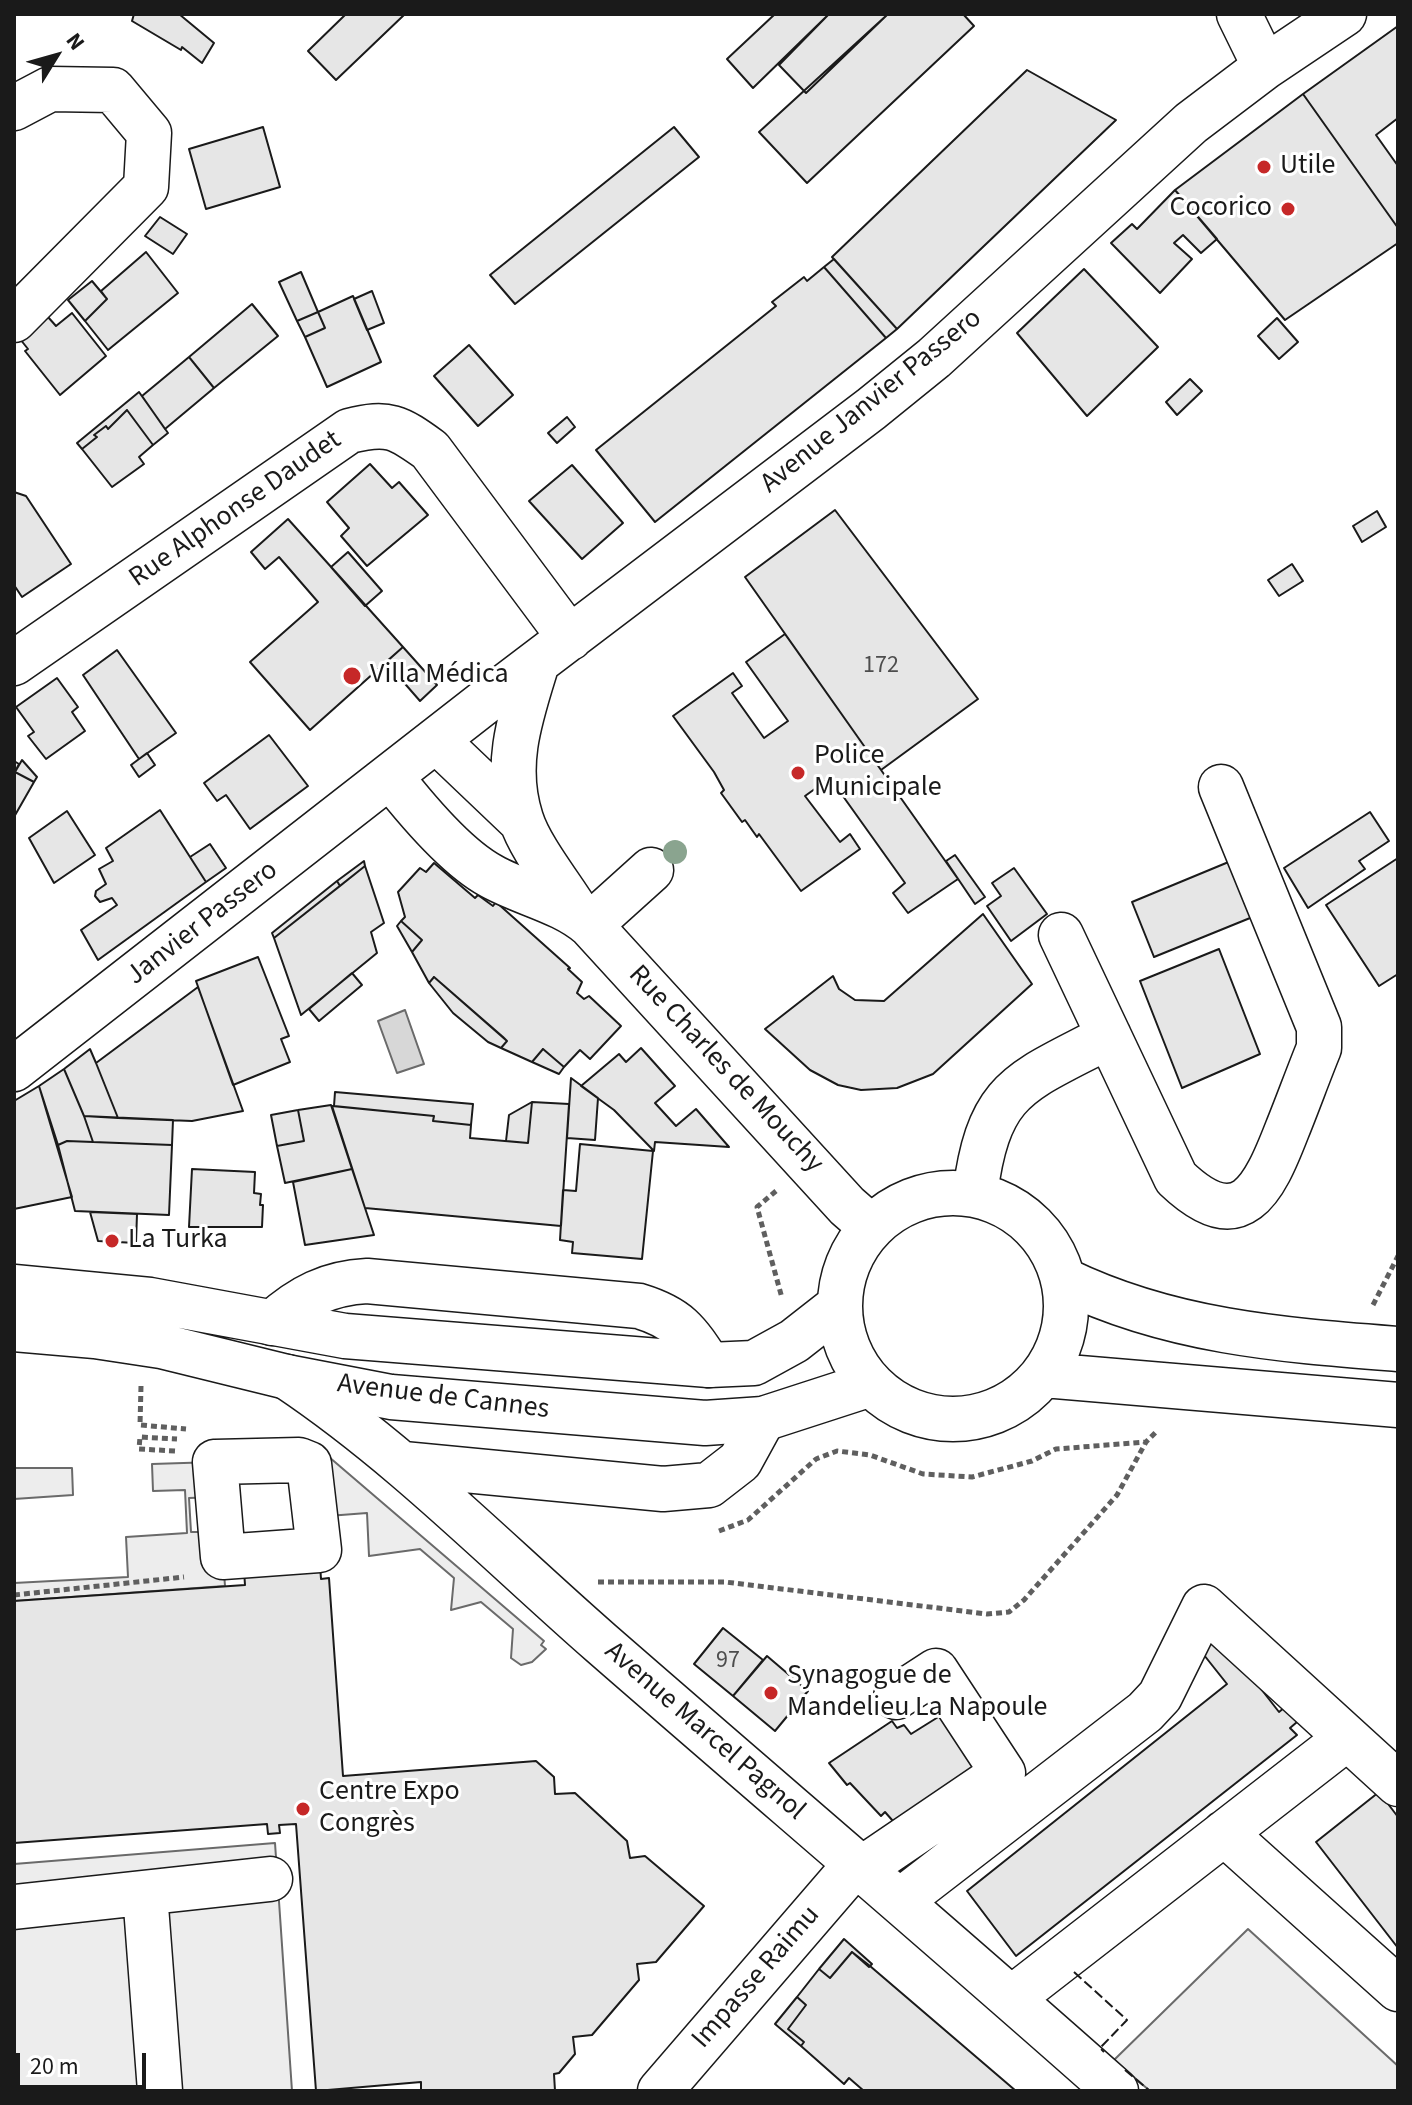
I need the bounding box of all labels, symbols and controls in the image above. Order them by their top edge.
north arrow [16,16,96,96]
text: N [58,26,92,57]
place label: Utile [1280,150,1335,184]
marker: Utile [1255,158,1273,176]
place label: Cocorico [1170,192,1272,226]
marker: Cocorico [1279,200,1297,218]
street label: Avenue Janvier Passero [755,303,989,501]
street label: Rue Alphonse Daudet [124,424,348,596]
house number: 172 [863,653,899,681]
place label: Villa Médica [370,659,509,693]
marker: Villa Médica [341,665,363,687]
place label: Police Municipale [814,740,942,806]
marker: Police Municipale [789,764,807,782]
street label: Janvier Passero [121,855,285,993]
street label: Rue Charles de Mouchy [620,959,830,1181]
place label: La Turka [128,1224,228,1258]
marker: La Turka [103,1232,121,1250]
street label: Avenue de Cannes [335,1368,551,1428]
street label: Avenue Marcel Pagnol [597,1636,811,1828]
house number: 97 [716,1648,740,1676]
place label: Synagogue de Mandelieu La Napoule [787,1660,1047,1726]
marker: Synagogue de Mandelieu La Napoule [762,1684,780,1702]
place label: Centre Expo Congrès [319,1776,460,1842]
marker: Centre Expo Congrès [294,1800,312,1818]
street label: Impasse Raimu [686,1900,828,2056]
scale bar [20,2037,150,2087]
text: 20 m [30,2049,79,2084]

